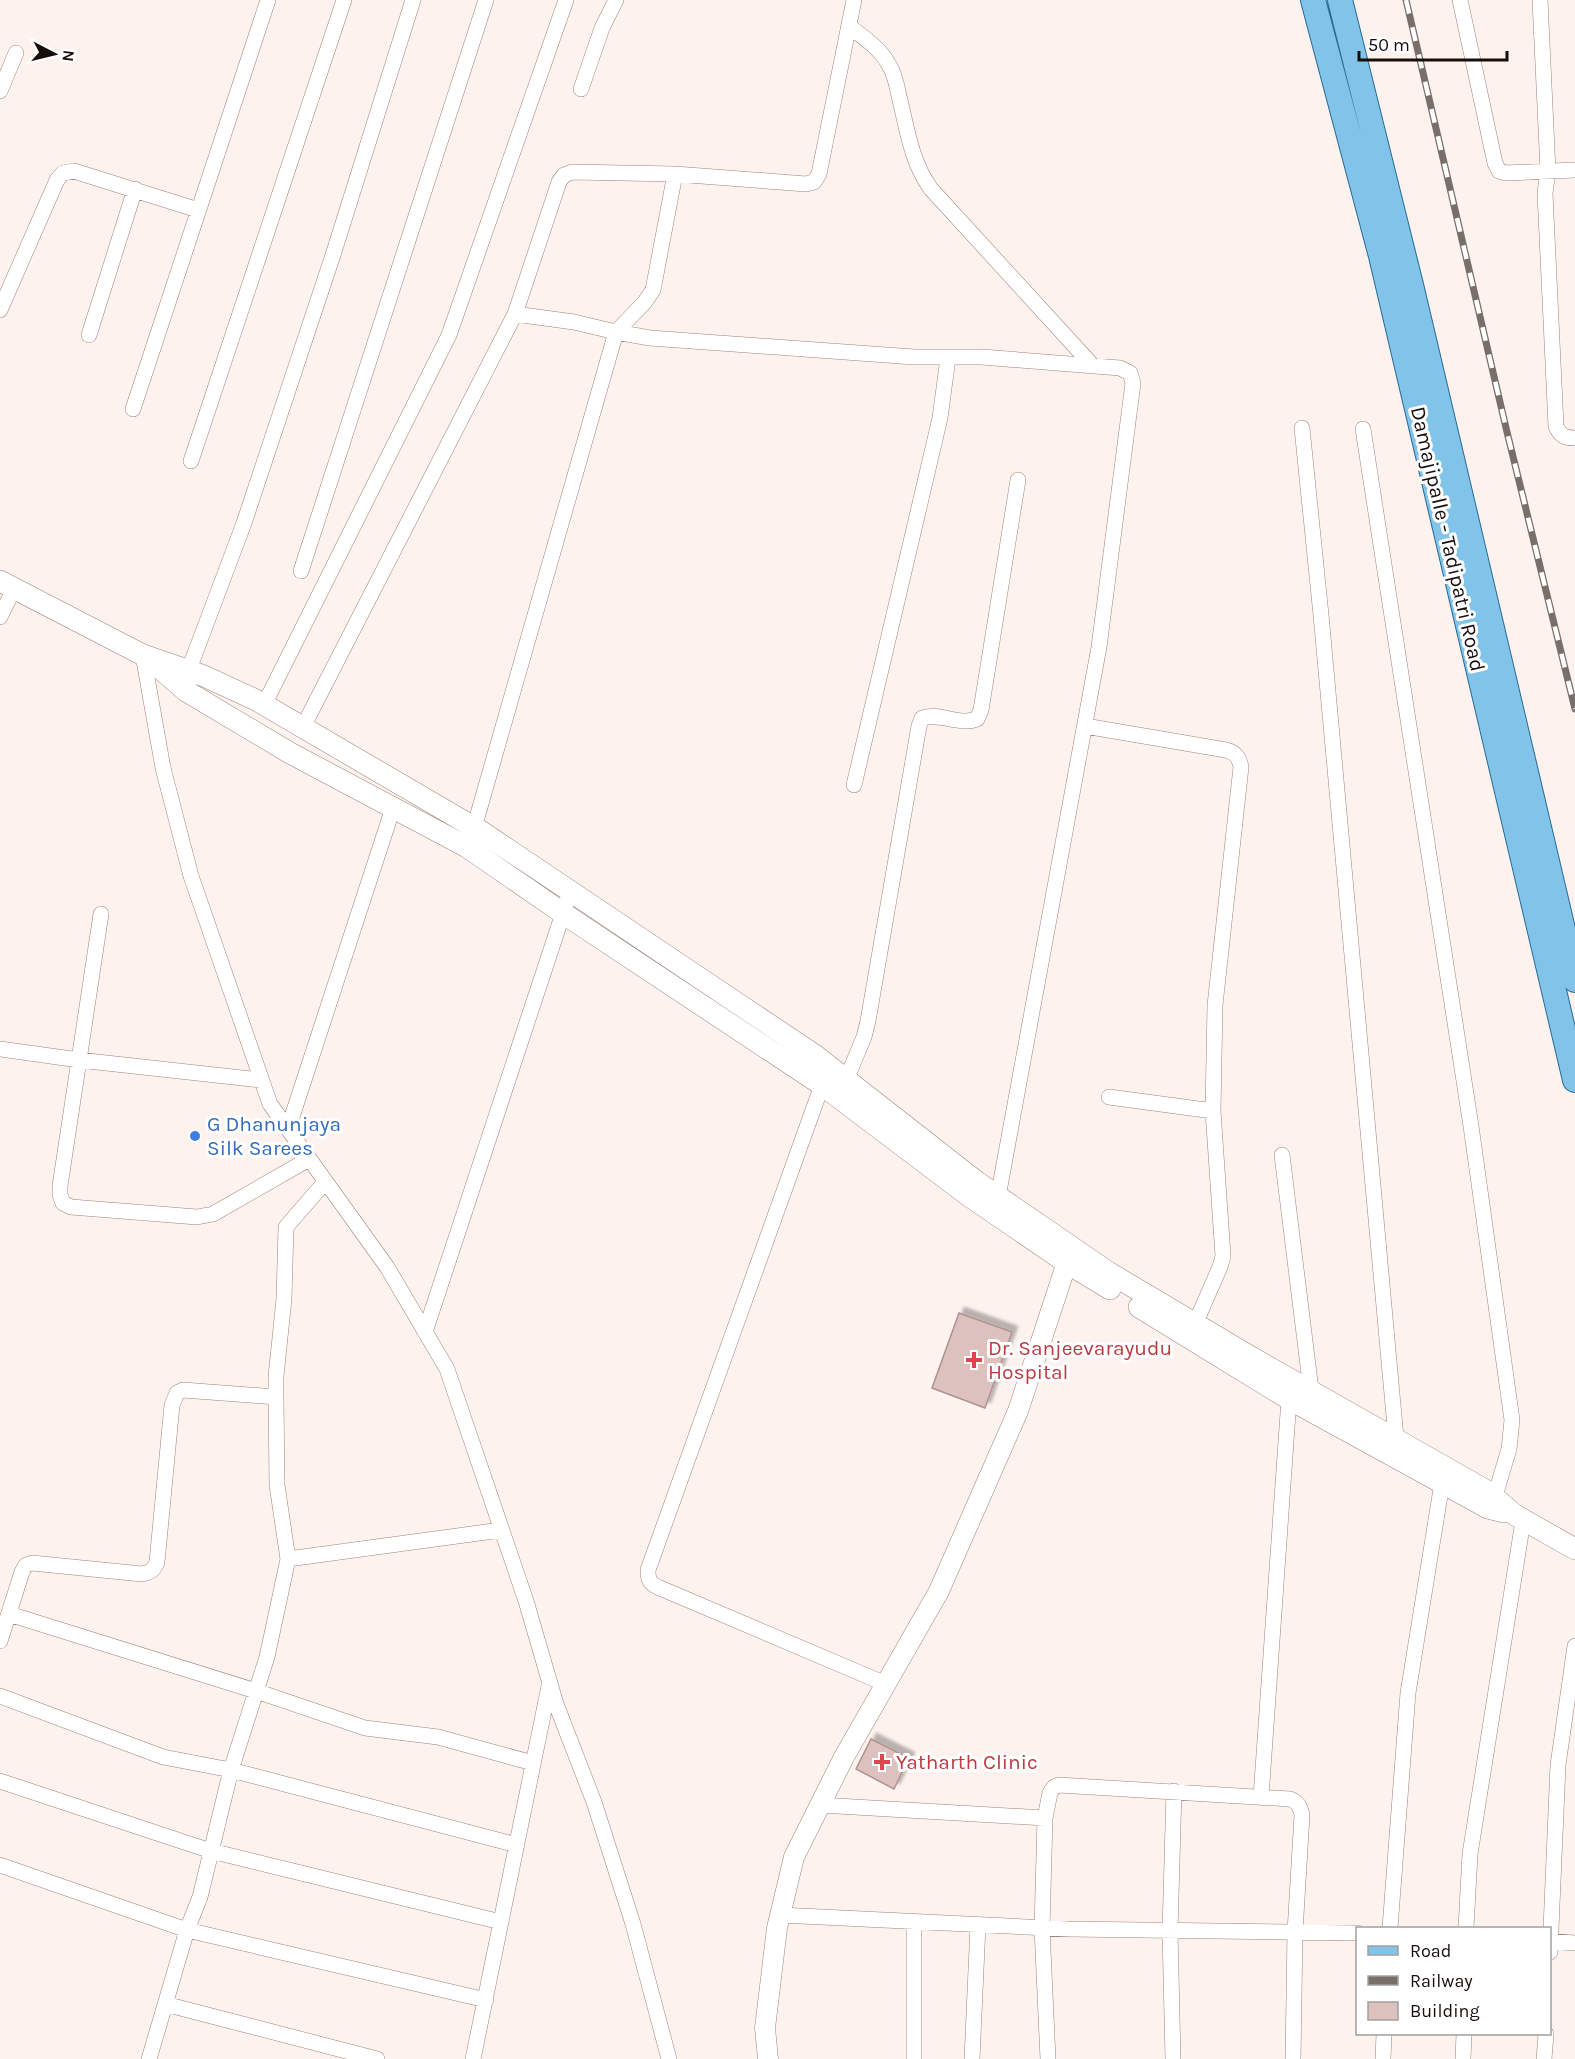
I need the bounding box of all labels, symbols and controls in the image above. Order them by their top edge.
north arrow [24,24,84,84]
scale bar [1359,24,1508,62]
text: 50 m [1368,34,1410,56]
text: N [58,49,79,63]
street label: Damajipalle - Tadipatri Road [1406,404,1490,674]
place label: G Dhanunjaya Silk Sarees [207,1112,341,1160]
marker: G Dhanunjaya Silk Sarees [188,1129,202,1143]
place label: Dr. Sanjeevarayudu Hospital [988,1336,1172,1384]
marker: Dr. Sanjeevarayudu Hospital [965,1351,983,1369]
place label: Yatharth Clinic [896,1750,1038,1774]
marker: Yatharth Clinic [873,1753,891,1771]
legend [1356,1927,1551,2035]
text: Road [1410,1940,1451,1962]
text: Railway [1410,1970,1473,1992]
text: Building [1410,2000,1480,2022]

